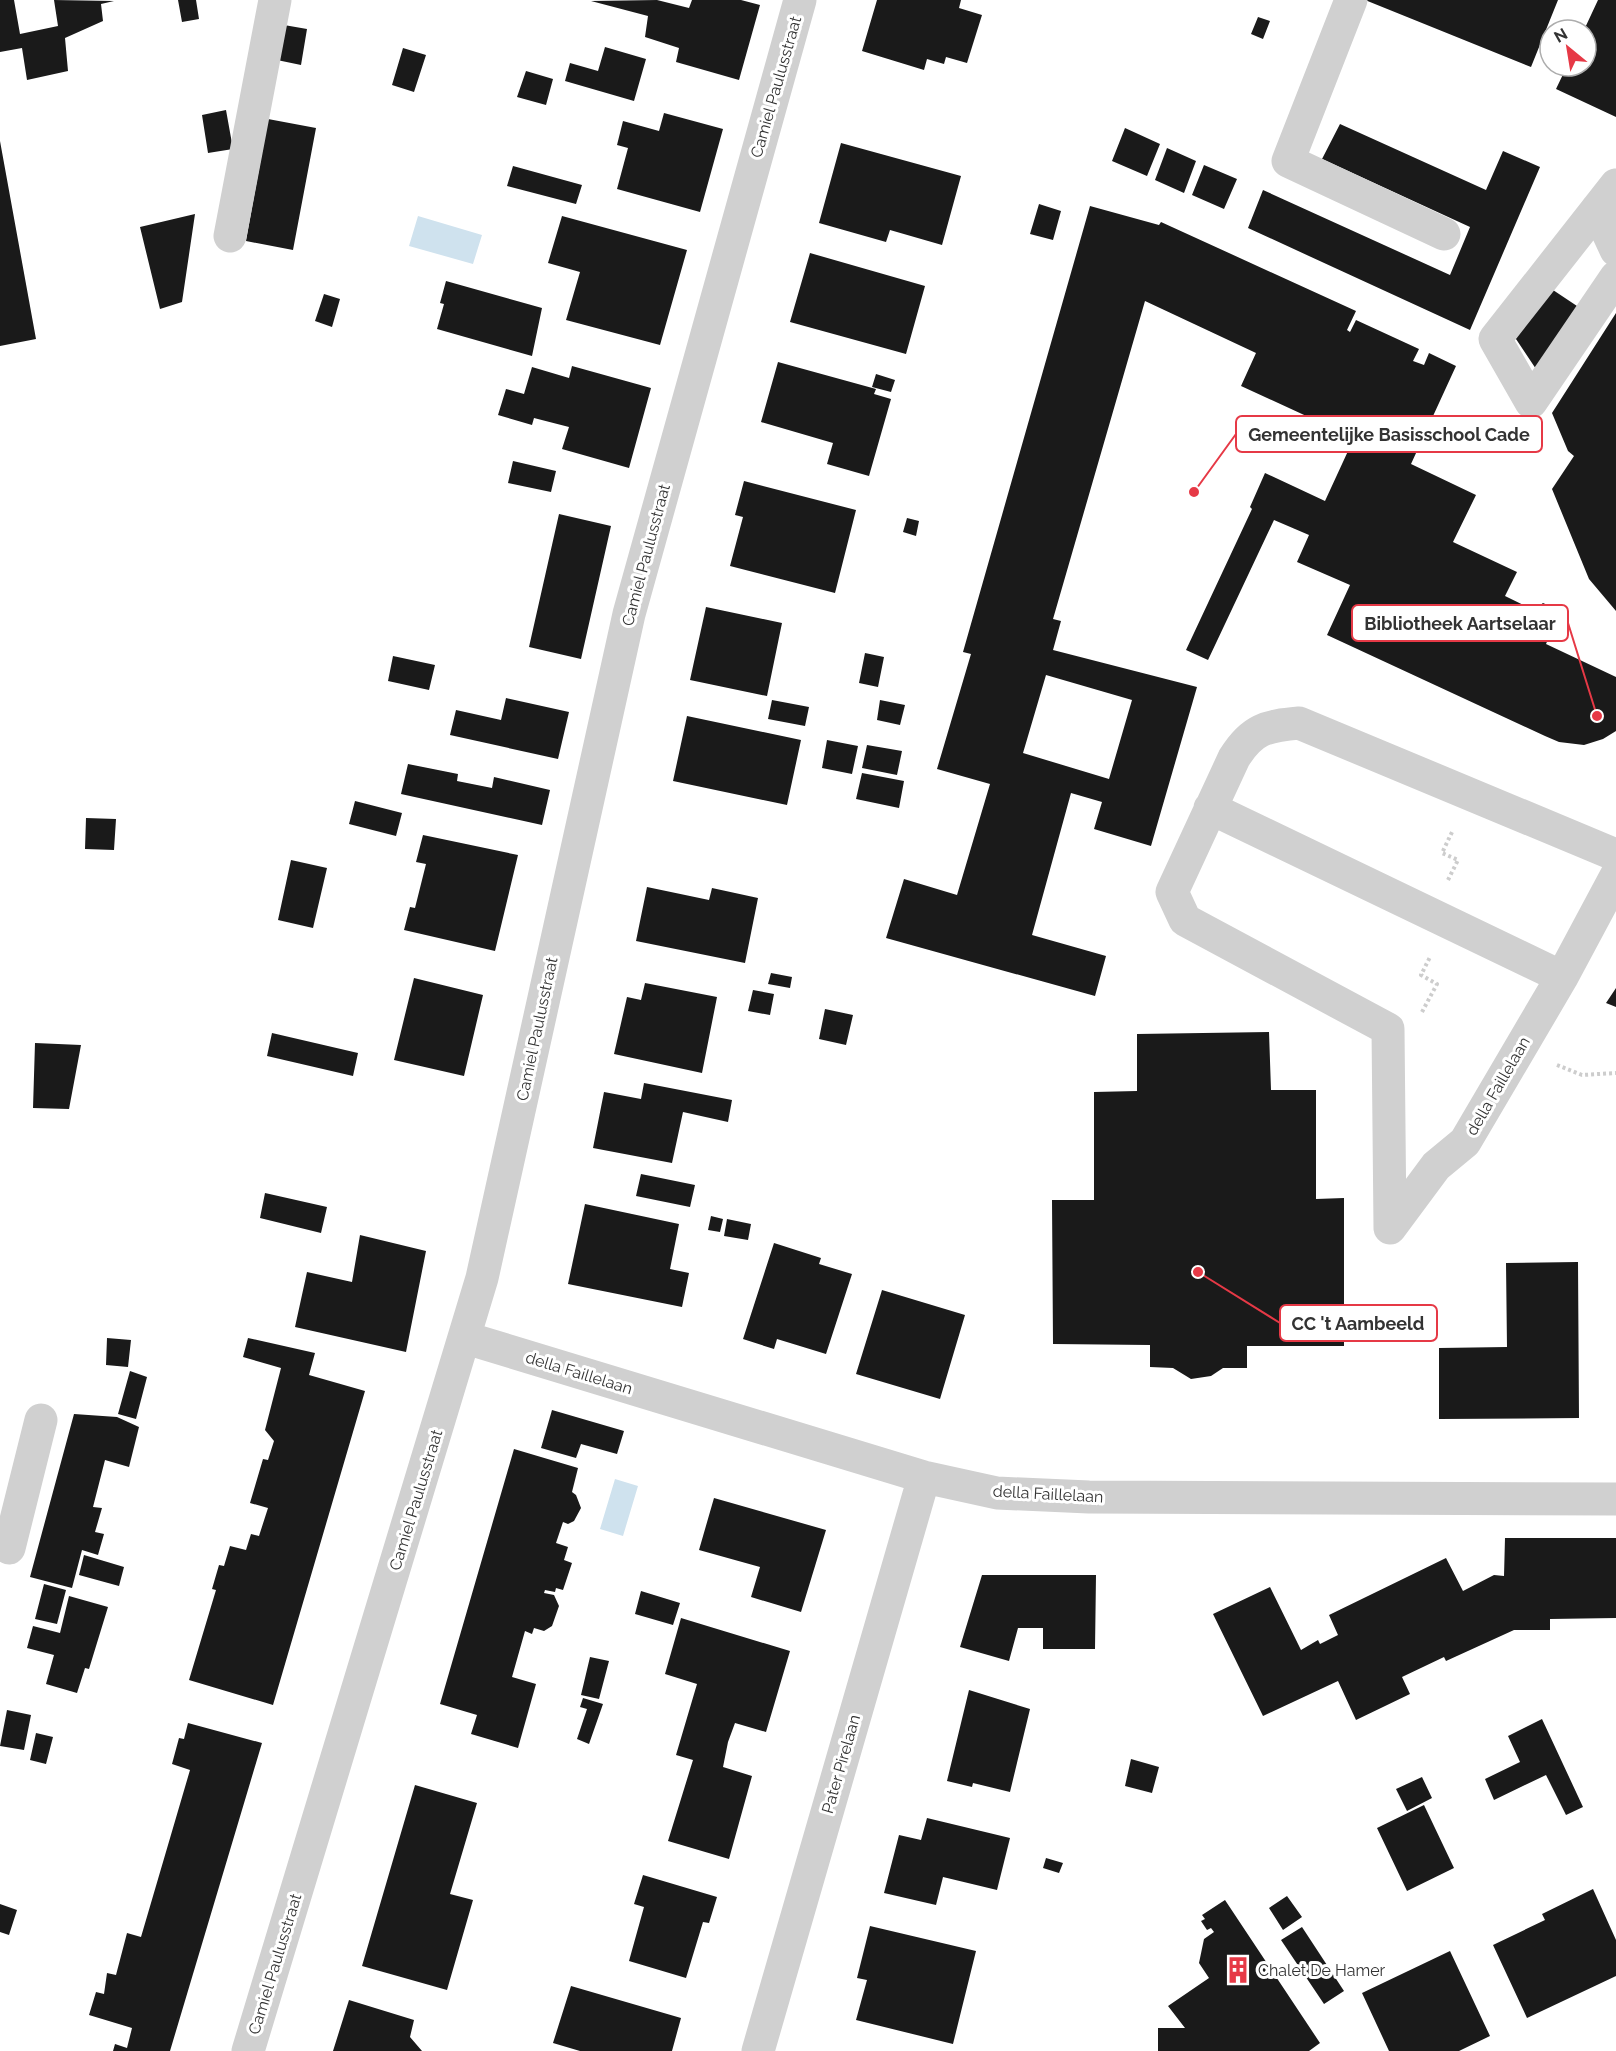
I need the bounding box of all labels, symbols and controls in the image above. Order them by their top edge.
street label: Camiel Paulusstraat [747,13,805,160]
north arrow [1538,18,1598,78]
text: N [1551,24,1571,47]
callout: Gemeentelijke Basisschool Cade [1236,416,1542,452]
text: Gemeentelijke Basisschool Cade [1248,424,1530,445]
street label: Camiel Paulusstraat [618,481,674,628]
callout: Bibliotheek Aartselaar [1352,605,1568,641]
text: Bibliotheek Aartselaar [1364,613,1556,634]
street label: Camiel Paulusstraat [512,955,562,1103]
street label: della Faillelaan [1462,1033,1534,1139]
callout: CC 't Aambeeld [1280,1305,1437,1341]
text: CC 't Aambeeld [1292,1313,1424,1334]
street label: della Faillelaan [523,1348,635,1398]
street label: Camiel Paulusstraat [386,1427,447,1573]
street label: della Faillelaan [992,1482,1104,1506]
street label: Pater Pirelaan [818,1712,864,1816]
street label: Camiel Paulusstraat [245,1891,306,2037]
building icon: Chalet De Hamer [1223,1955,1253,1985]
place label: Chalet De Hamer [1258,1961,1386,1980]

